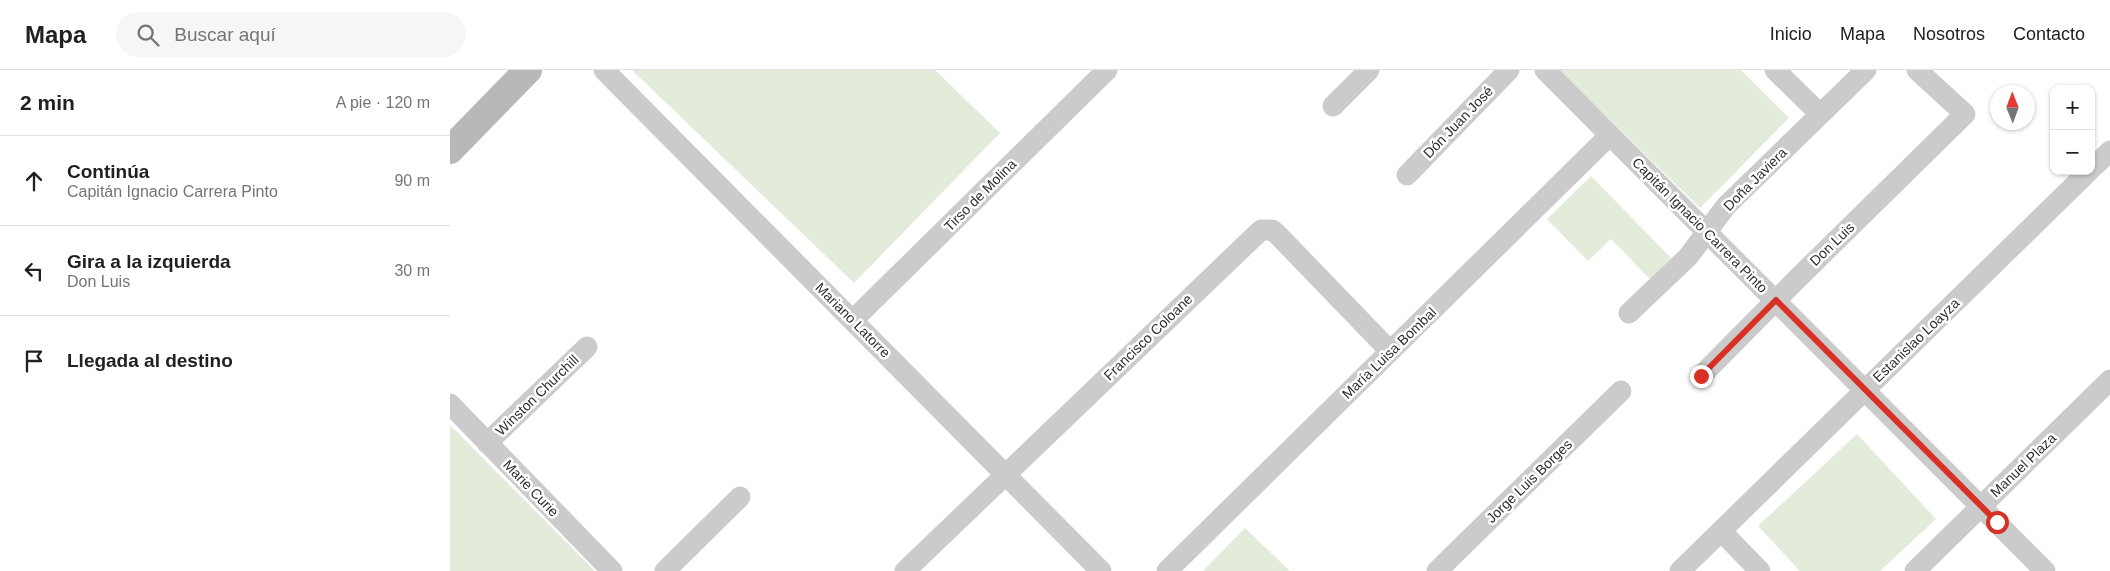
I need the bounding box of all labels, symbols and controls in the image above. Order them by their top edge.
search box [116,12,466,57]
text: Mapa [25,21,86,48]
icon: search [134,21,162,49]
text: Buscar aquí [174,24,276,45]
text: Inicio [1770,24,1812,44]
text: Mapa [1840,24,1885,44]
text: Nosotros [1913,24,1985,44]
text: Contacto [2013,24,2085,44]
street label: Dón Juan José [1420,83,1496,161]
north arrow [1990,85,2035,130]
map controls [2050,85,2095,175]
button: + [2050,85,2095,130]
text: 2 min [20,91,75,114]
text: A pie · 120 m [336,94,430,111]
button: − [2050,130,2095,175]
street label: Doña Javiera [1720,144,1790,214]
street label: Capitán Ignacio Carrera Pinto [1629,154,1771,296]
street label: Tirso de Molina [941,156,1019,234]
text: Continúa [67,161,149,182]
icon: ahead [20,167,48,195]
text: 90 m [394,172,430,189]
text: Capitán Ignacio Carrera Pinto [67,183,278,200]
street label: Don Luis [1807,219,1857,269]
text: Gira a la izquierda [67,251,231,272]
icon: left [20,257,48,285]
text: 30 m [394,262,430,279]
text: Don Luis [67,273,130,290]
street label: Mariano Latorre [812,279,894,361]
street label: Francisco Coloane [1100,291,1196,383]
street label: Estanislao Loayza [1870,295,1963,385]
street label: María Luisa Bombal [1339,304,1439,402]
icon: arrive [20,347,48,375]
text: Llegada al destino [67,350,233,371]
street label: Winston Churchill [492,351,582,439]
route end [1690,365,1713,388]
street label: Manuel Plaza [1987,430,2059,500]
street label: Jorge Luis Borges [1483,436,1575,526]
street label: Marie Curie [500,456,562,520]
route start [1986,511,2009,534]

